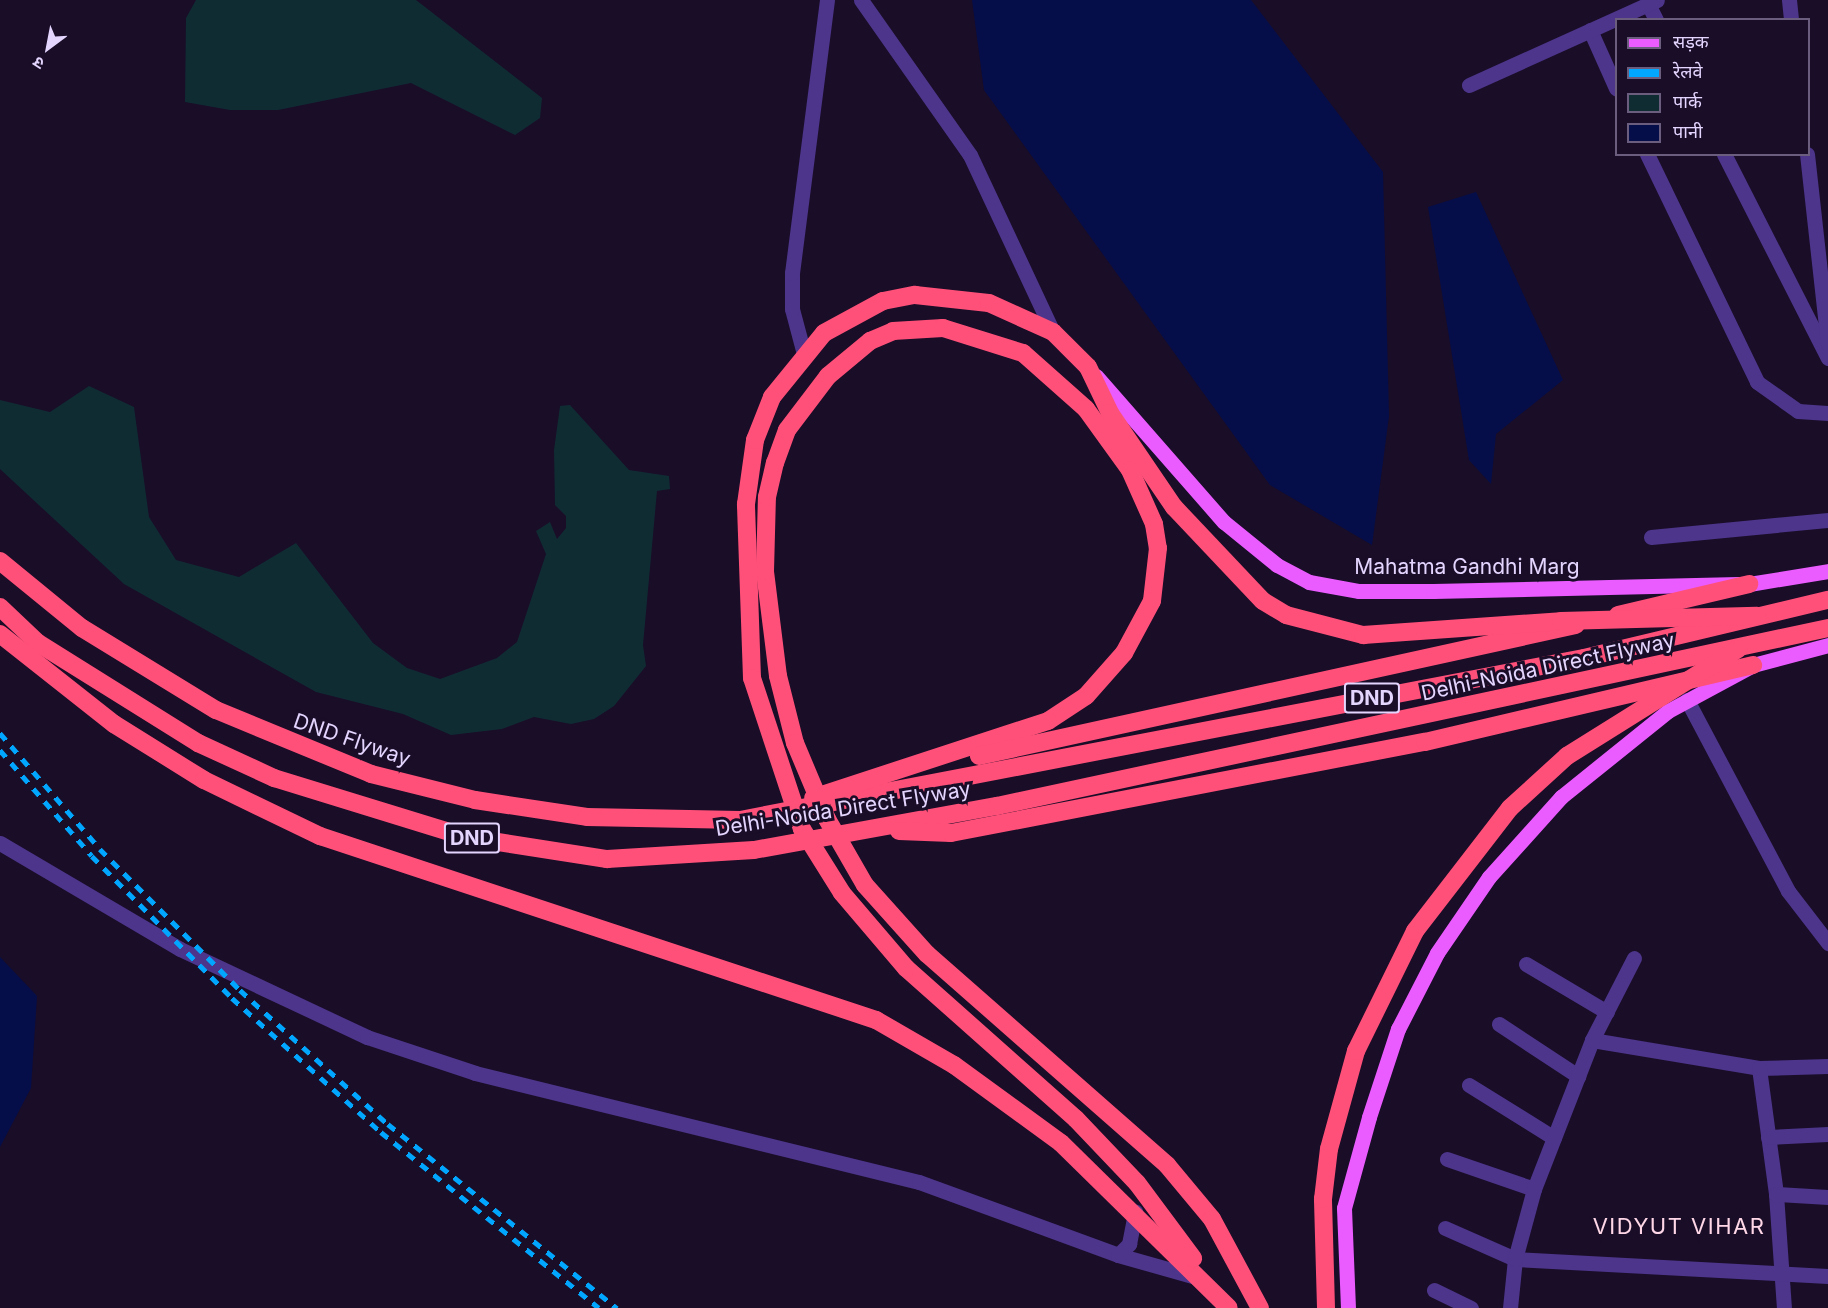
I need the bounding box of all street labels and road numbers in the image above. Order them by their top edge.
street label: Mahatma Gandhi Marg [1354,554,1580,580]
street label: Delhi-Noida Direct Flyway [1419,628,1677,706]
road number: DND [1344,681,1400,715]
street label: DND Flyway [290,708,414,772]
street label: Delhi-Noida Direct Flyway [713,776,973,842]
road number: DND [444,821,500,855]

